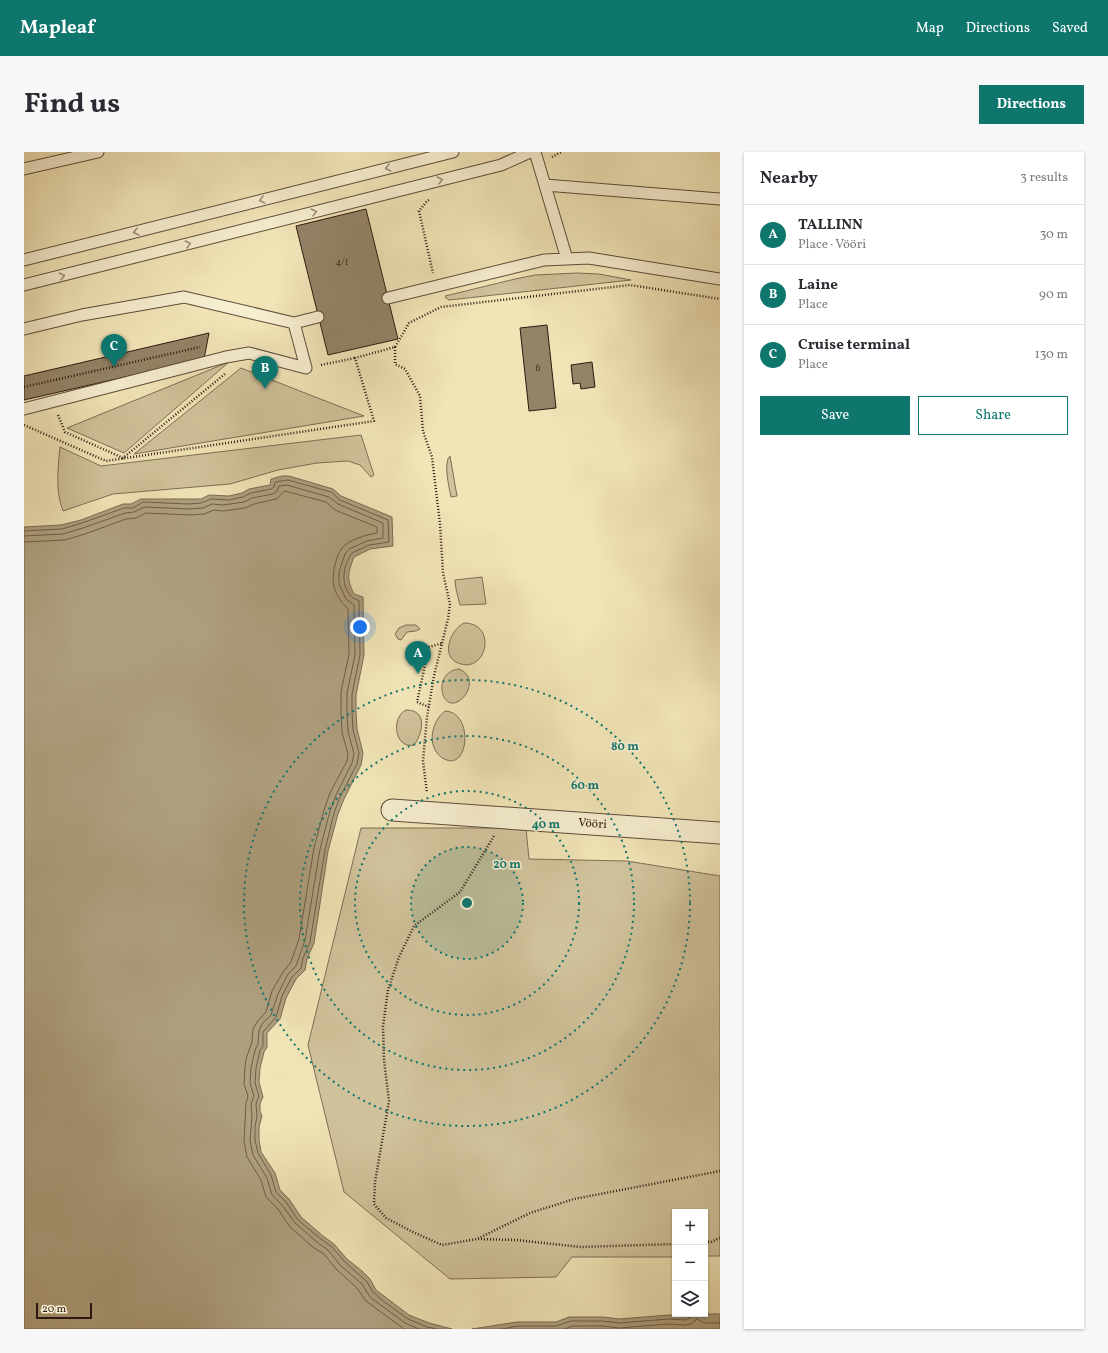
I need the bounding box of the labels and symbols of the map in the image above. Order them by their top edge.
one-way arrow [385,164,391,172]
one-way arrow [436,176,443,185]
one-way arrow [259,195,266,204]
one-way arrow [310,208,317,217]
one-way arrow [133,227,140,236]
one-way arrow [184,240,191,249]
house number: 4/1 [335,255,349,269]
one-way arrow [59,272,65,280]
pin: C [101,334,127,367]
pin: B [252,356,278,389]
house number: 6 [535,361,541,375]
your location [350,617,370,637]
pin: A [405,641,431,674]
text: 80 m [611,739,639,755]
text: 60 m [571,778,599,794]
street label: Vööri [578,815,608,833]
text: 40 m [532,817,561,833]
text: 20 m [493,857,521,873]
centre of rings [460,896,474,910]
scale bar [36,1301,92,1320]

